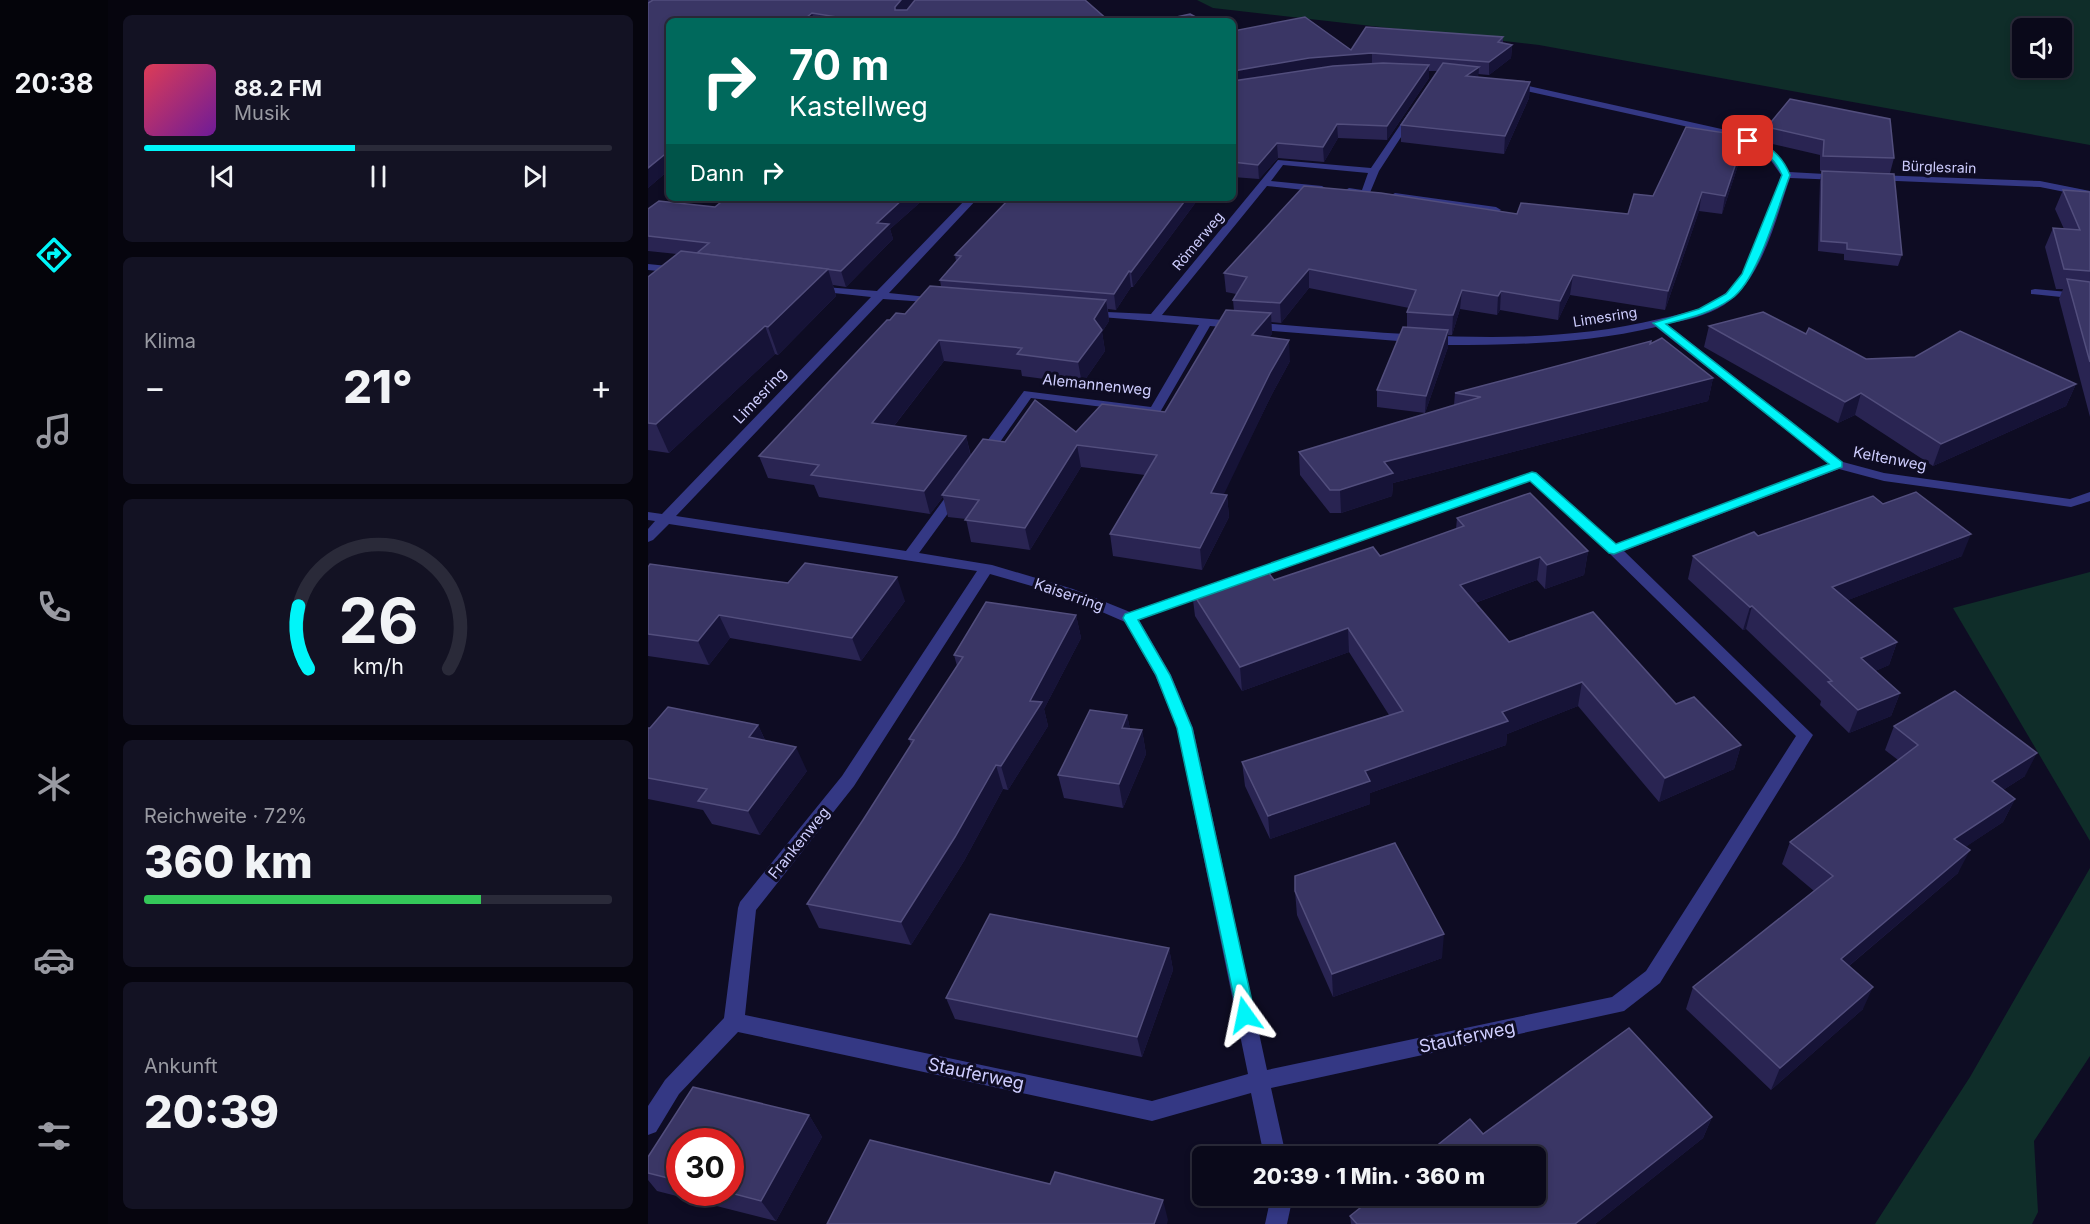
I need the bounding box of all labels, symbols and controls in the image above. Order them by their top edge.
map controls [2012,18,2072,78]
button: sound [2012,18,2072,78]
text: 70 m [789,39,889,90]
icon: right [690,42,768,120]
text: 20:38 [14,67,94,100]
text: 88.2 FM [234,75,322,101]
text: Kastellweg [789,90,928,123]
text: Musik [234,101,290,125]
pin [1722,115,1773,166]
icon: arrive [1731,124,1764,157]
icon: right [756,156,789,189]
street label: Bürglesrain [1901,157,1977,176]
icon: previous [206,160,239,193]
icon: pause [362,160,395,193]
icon: next [518,160,551,193]
text: Dann [690,160,744,186]
street label: Römerweg [1168,208,1227,273]
icon: directions [33,234,75,276]
street label: Limesring [1572,303,1638,330]
text: Klima [144,329,196,353]
text: 21° [343,359,413,414]
street label: Limesring [729,364,790,428]
text: − [144,367,166,407]
text: + [590,367,612,407]
street label: Alemannenweg [1042,369,1153,400]
icon: music [33,410,75,452]
street label: Keltenweg [1852,442,1928,475]
street label: Kaiserring [1032,574,1106,615]
text: 26 [338,583,418,658]
icon: phone [33,586,75,628]
text: km/h [353,653,403,679]
icon: climate [33,763,75,805]
street label: Frankenweg [764,803,833,882]
text: Reichweite · 72% [144,804,307,828]
text: 360 km [144,834,313,889]
icon: car [33,939,75,981]
position arrow [1213,983,1277,1047]
street label: Stauferweg [1417,1016,1517,1057]
street label: Stauferweg [926,1053,1026,1094]
text: Ankunft [144,1054,218,1078]
text: 20:39 [144,1084,279,1139]
icon: filters [33,1115,75,1157]
speed limit sign: 30 [666,1128,744,1206]
text: 20:39 · 1 Min. · 360 m [1253,1163,1485,1189]

